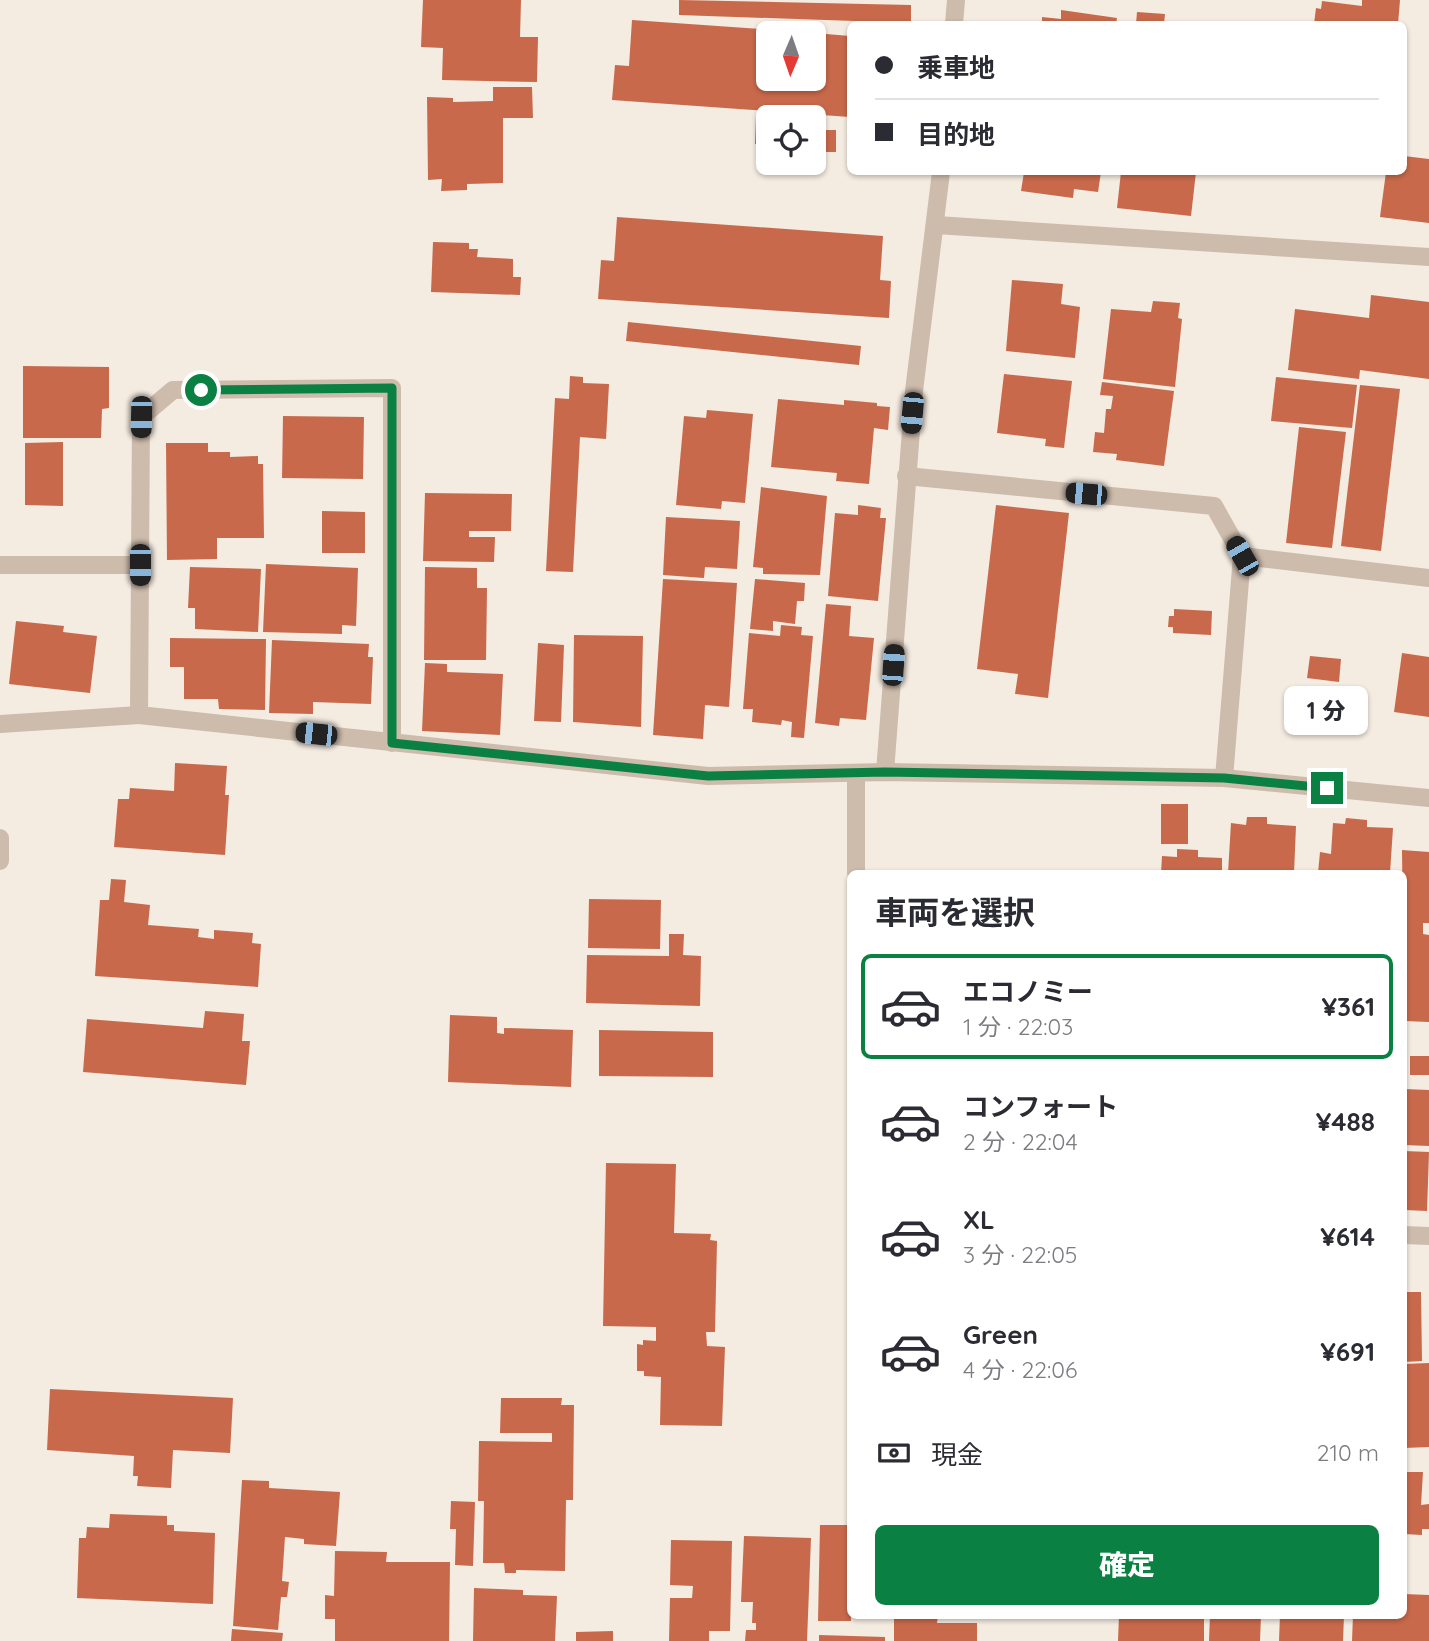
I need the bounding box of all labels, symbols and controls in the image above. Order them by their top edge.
north arrow [756,21,826,91]
map controls [756,21,826,175]
text: 乗車地 [917,51,995,84]
button: locate [756,105,826,175]
text: 目的地 [917,118,995,151]
route start [185,374,217,406]
car [900,391,925,435]
car [131,396,152,438]
car [1065,482,1108,506]
car [1223,533,1262,579]
car [130,544,151,586]
car [882,643,905,687]
callout: 1 分 [1285,686,1369,736]
text: 1 分 [1307,696,1345,725]
car [295,721,338,747]
route end [1311,772,1343,804]
text: 車両を選択 [875,892,1035,932]
icon: car [879,975,942,1038]
text: エコノミー [963,975,1093,1008]
text: ¥361 [1322,990,1375,1023]
text: 1 分 · 22:03 [963,1012,1073,1041]
icon: car [879,1090,942,1153]
text: コンフォート [963,1090,1118,1123]
text: ¥488 [1316,1105,1375,1138]
text: 2 分 · 22:04 [963,1127,1078,1156]
text: XL [963,1203,995,1236]
icon: car [879,1205,942,1268]
text: ¥614 [1320,1220,1375,1253]
text: 3 分 · 22:05 [963,1240,1077,1269]
text: Green [963,1318,1038,1351]
icon: car [879,1320,942,1383]
text: ¥691 [1320,1335,1375,1368]
text: 4 分 · 22:06 [963,1355,1077,1384]
icon: cash [875,1434,913,1472]
text: 現金 [931,1438,983,1471]
text: 210 m [1317,1438,1379,1467]
button: 確定 [875,1525,1379,1605]

